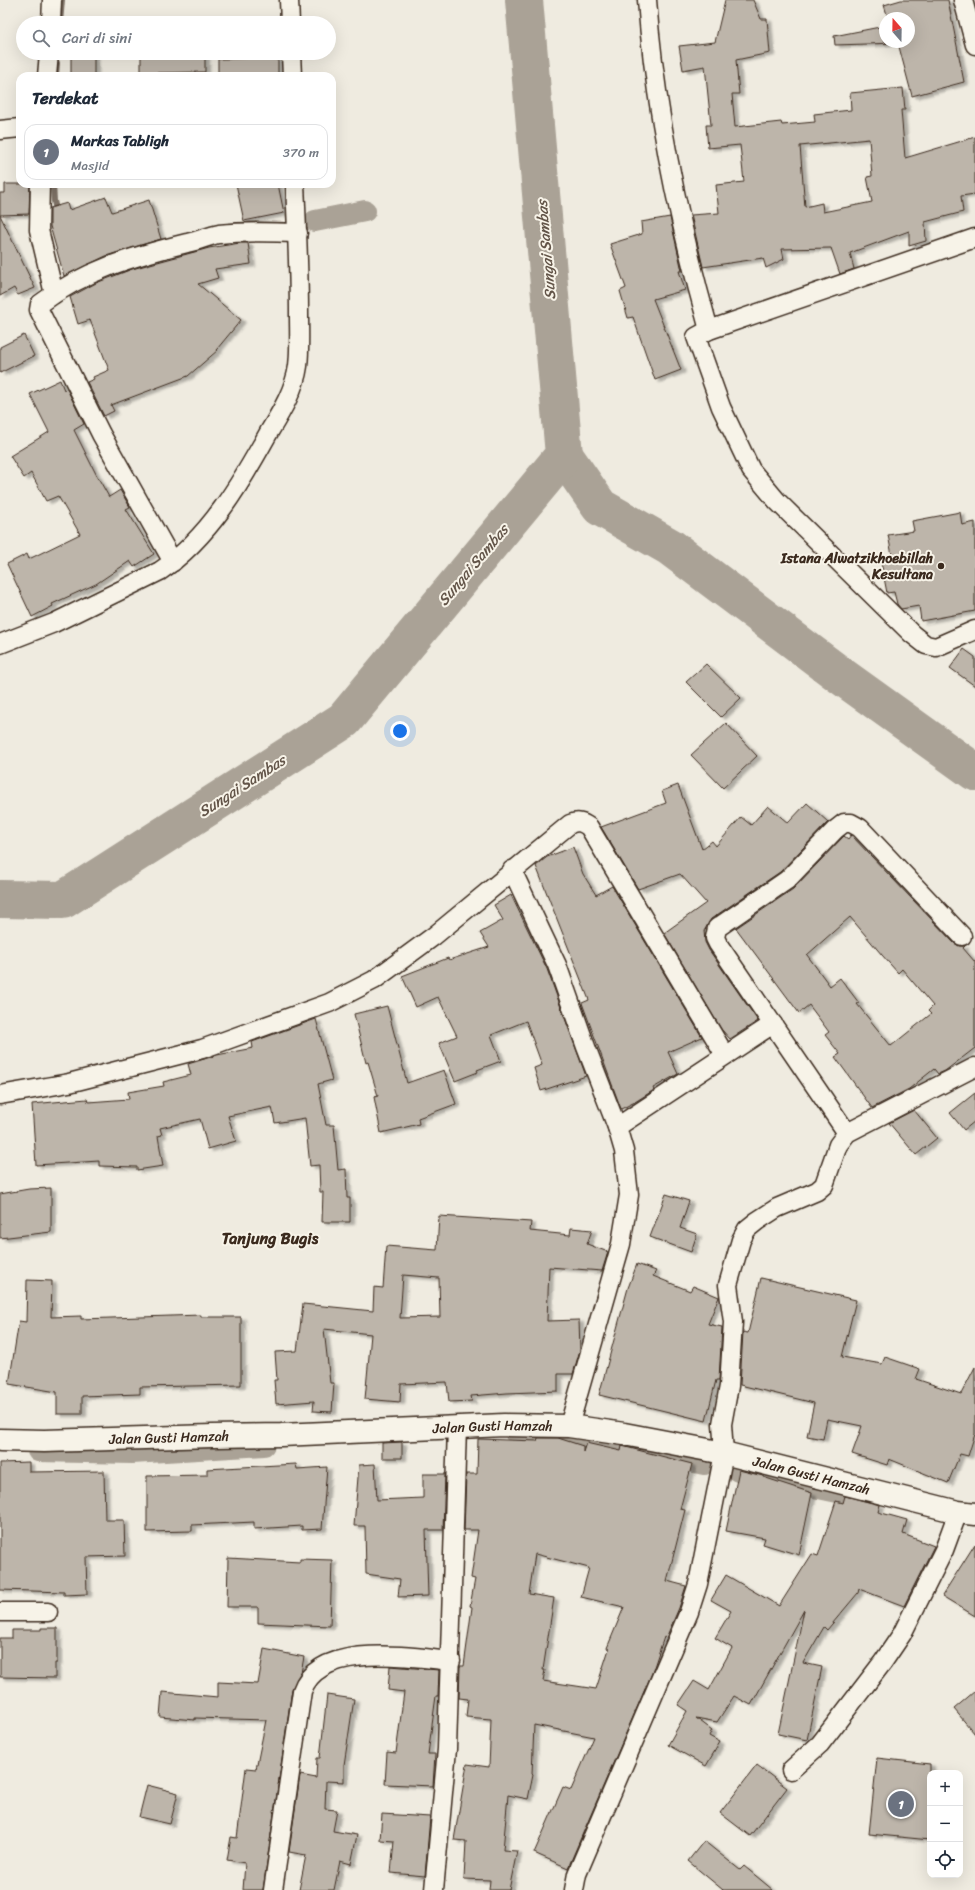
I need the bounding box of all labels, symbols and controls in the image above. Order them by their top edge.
north arrow [879,12,915,48]
search box [16,16,336,60]
text: Cari di sini [62,25,132,51]
icon: search [30,27,52,49]
text: Terdekat [32,83,98,113]
text: Markas Tabligh [71,128,169,154]
text: 1 [43,141,49,164]
text: 370 m [283,141,319,164]
text: Masjid [71,154,109,177]
water label: Sungai Sambas [529,197,563,301]
water label: Sungai Sambas [431,517,516,612]
place label: Istana Alwatzikhoebillah Kesultana [780,546,934,587]
marker: Istana Alwatzikhoebillah Kesultana [936,561,946,571]
your location [390,721,410,741]
water label: Sungai Sambas [193,747,293,824]
district label: Tanjung Bugis [222,1224,319,1253]
street label: Jalan Gusti Hamzah [431,1413,553,1441]
street label: Jalan Gusti Hamzah [107,1424,229,1452]
street label: Jalan Gusti Hamzah [749,1449,873,1502]
map controls [927,1770,963,1878]
button: + [927,1770,963,1806]
pin: 1 [888,1789,914,1819]
button: − [927,1806,963,1842]
button: locate [927,1842,963,1878]

